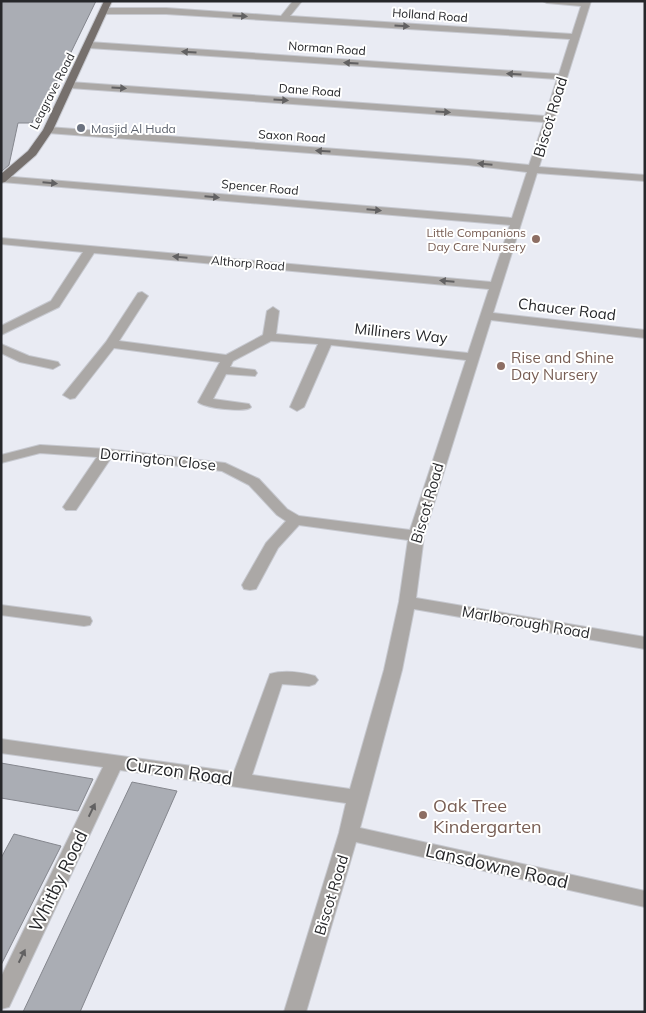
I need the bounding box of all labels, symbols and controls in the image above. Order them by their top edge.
street label: Holland Road [392,5,468,25]
one-way arrow [233,12,249,20]
one-way arrow [395,23,411,31]
street label: Norman Road [288,38,366,58]
one-way arrow [181,47,197,55]
street label: Leagrave Road [26,50,78,132]
one-way arrow [343,58,359,66]
one-way arrow [505,69,521,77]
street label: Biscot Road [529,75,571,159]
street label: Dane Road [278,80,342,100]
one-way arrow [111,85,127,93]
one-way arrow [273,96,289,104]
one-way arrow [435,108,451,116]
place label: Masjid Al Huda [91,121,176,136]
marker: Masjid Al Huda [75,122,87,134]
street label: Saxon Road [258,126,326,146]
one-way arrow [315,147,331,155]
one-way arrow [477,159,493,167]
street label: Spencer Road [221,176,299,198]
one-way arrow [43,180,59,188]
one-way arrow [205,193,221,201]
one-way arrow [367,206,383,214]
place label: Little Companions Day Care Nursery [427,225,527,254]
marker: Little Companions Day Care Nursery [530,233,542,245]
street label: Althorp Road [211,252,285,274]
one-way arrow [172,253,188,261]
one-way arrow [438,277,454,285]
street label: Chaucer Road [517,294,617,324]
street label: Milliners Way [353,319,449,347]
place label: Rise and Shine Day Nursery [511,348,614,384]
marker: Rise and Shine Day Nursery [495,360,507,372]
street label: Dorrington Close [99,443,217,475]
street label: Biscot Road [406,461,448,545]
street label: Marlborough Road [461,601,591,643]
street label: Curzon Road [124,752,234,790]
place label: Oak Tree Kindergarten [433,794,541,838]
one-way arrow [89,803,97,817]
marker: Oak Tree Kindergarten [417,809,429,821]
street label: Whitby Road [24,826,92,936]
street label: Lansdowne Road [423,838,571,894]
street label: Biscot Road [310,853,352,937]
one-way arrow [18,949,27,964]

